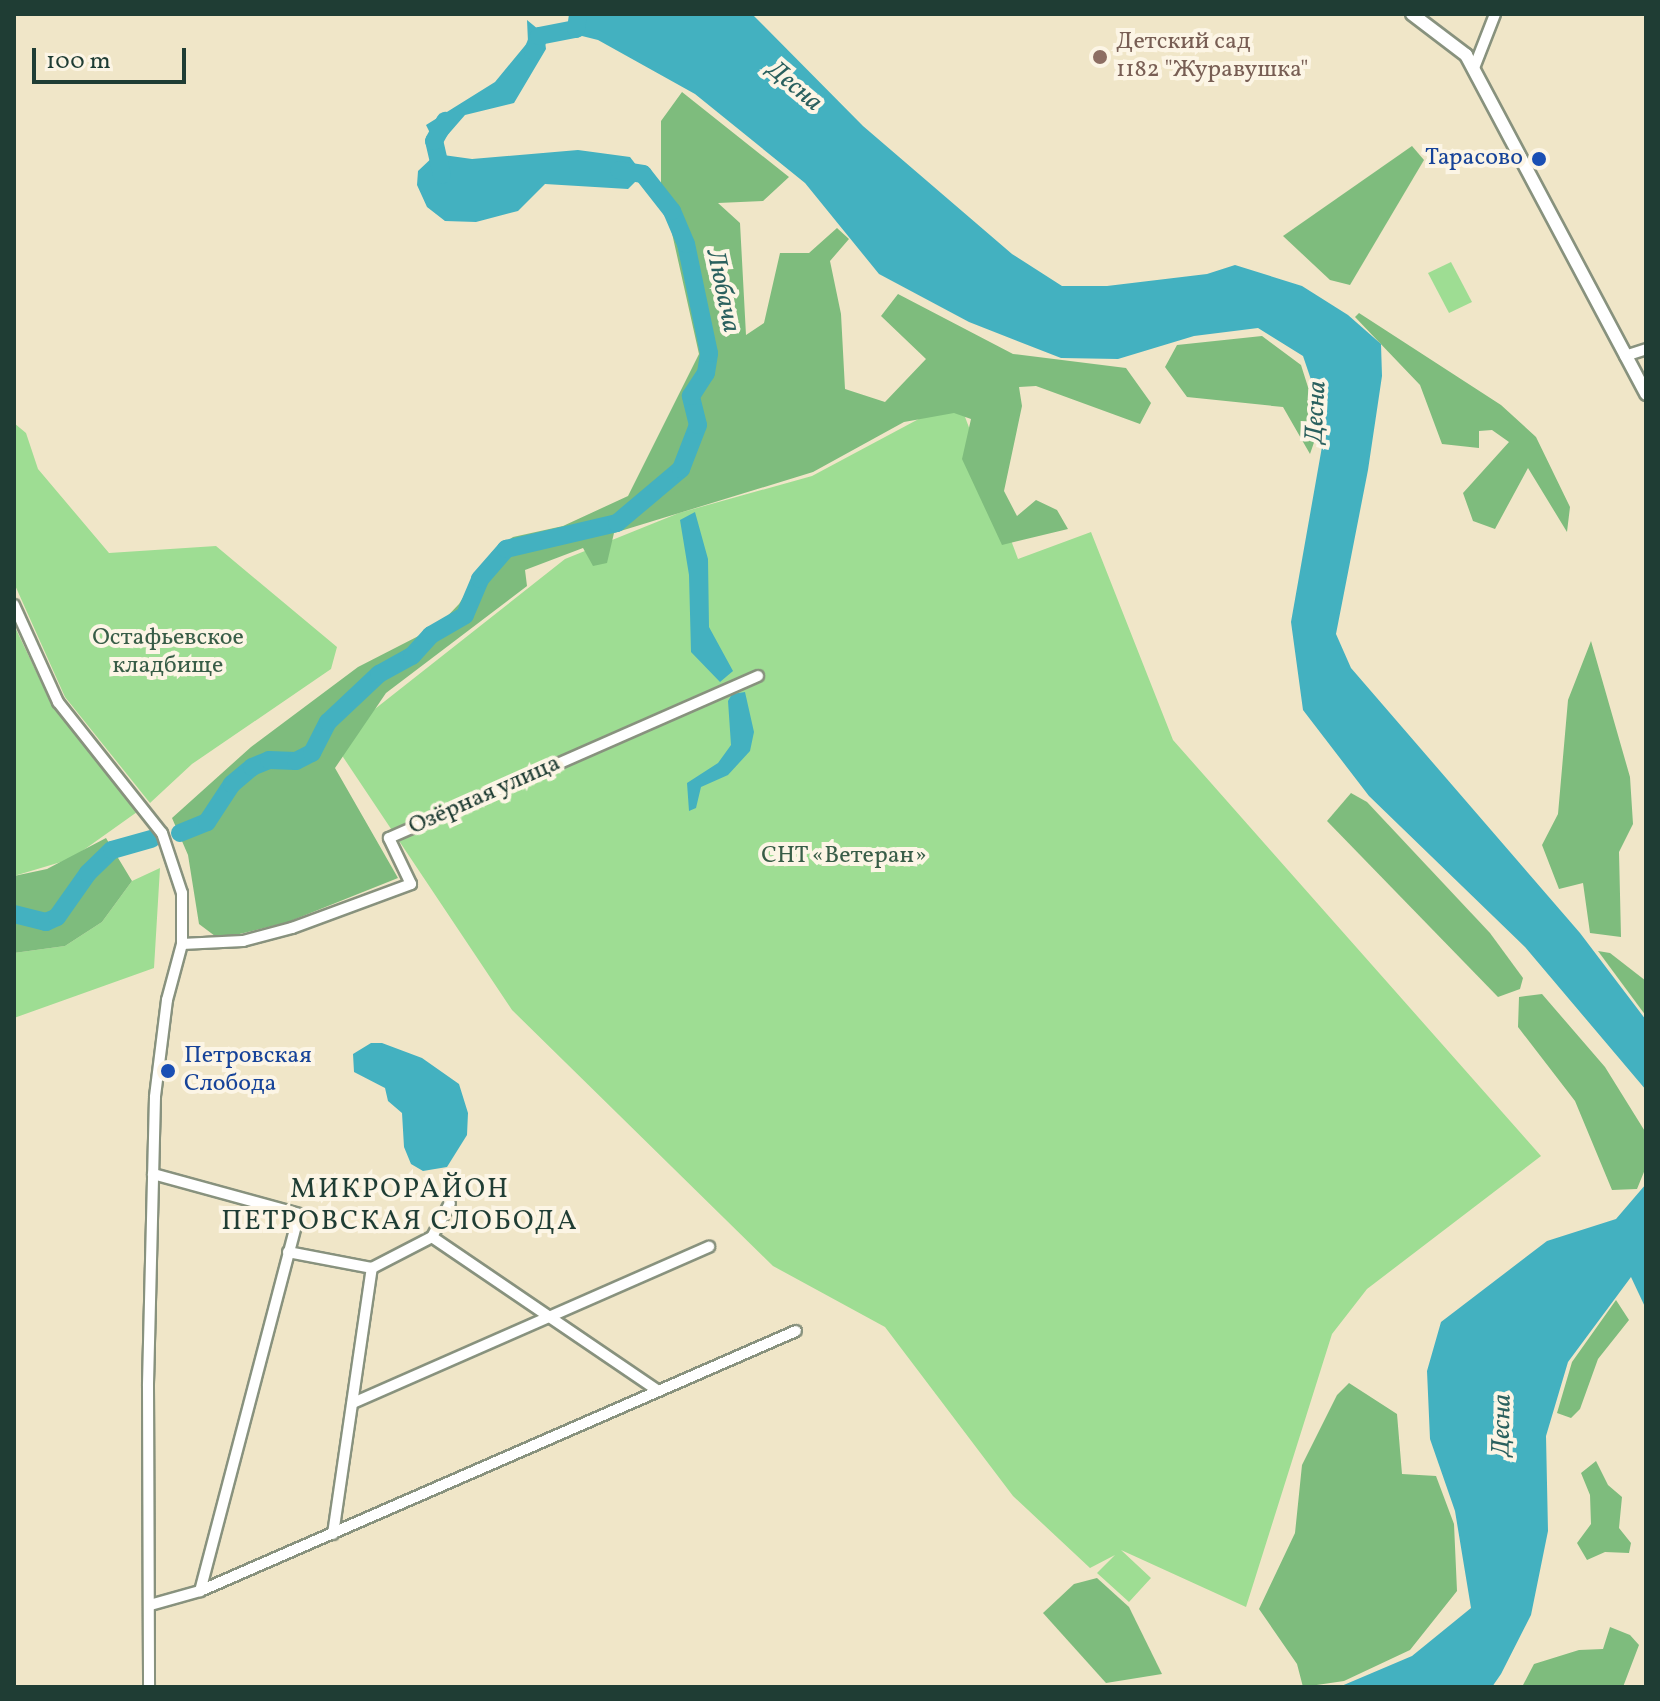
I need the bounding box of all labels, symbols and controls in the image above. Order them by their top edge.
place label: Детский сад 1182 "Журавушка" [1116,29,1309,85]
scale bar [36,32,190,82]
text: 100 m [46,45,111,79]
marker: Детский сад 1182 "Журавушка" [1091,48,1109,66]
water label: Десна [760,55,828,119]
place label: Тарасово [1425,145,1523,173]
marker: Тарасово [1530,150,1548,168]
water label: Любача [698,247,746,335]
water label: Десна [1300,380,1334,444]
park label: Остафьевское кладбище [92,625,244,681]
street label: Озёрная улица [404,750,566,842]
park label: СНТ «Ветеран» [761,843,927,871]
place label: Петровская Слобода [184,1043,312,1099]
marker: Петровская Слобода [159,1062,177,1080]
district label: МИКРОРАЙОН ПЕТРОВСКАЯ СЛОБОДА [221,1173,579,1239]
water label: Десна [1487,1394,1519,1456]

